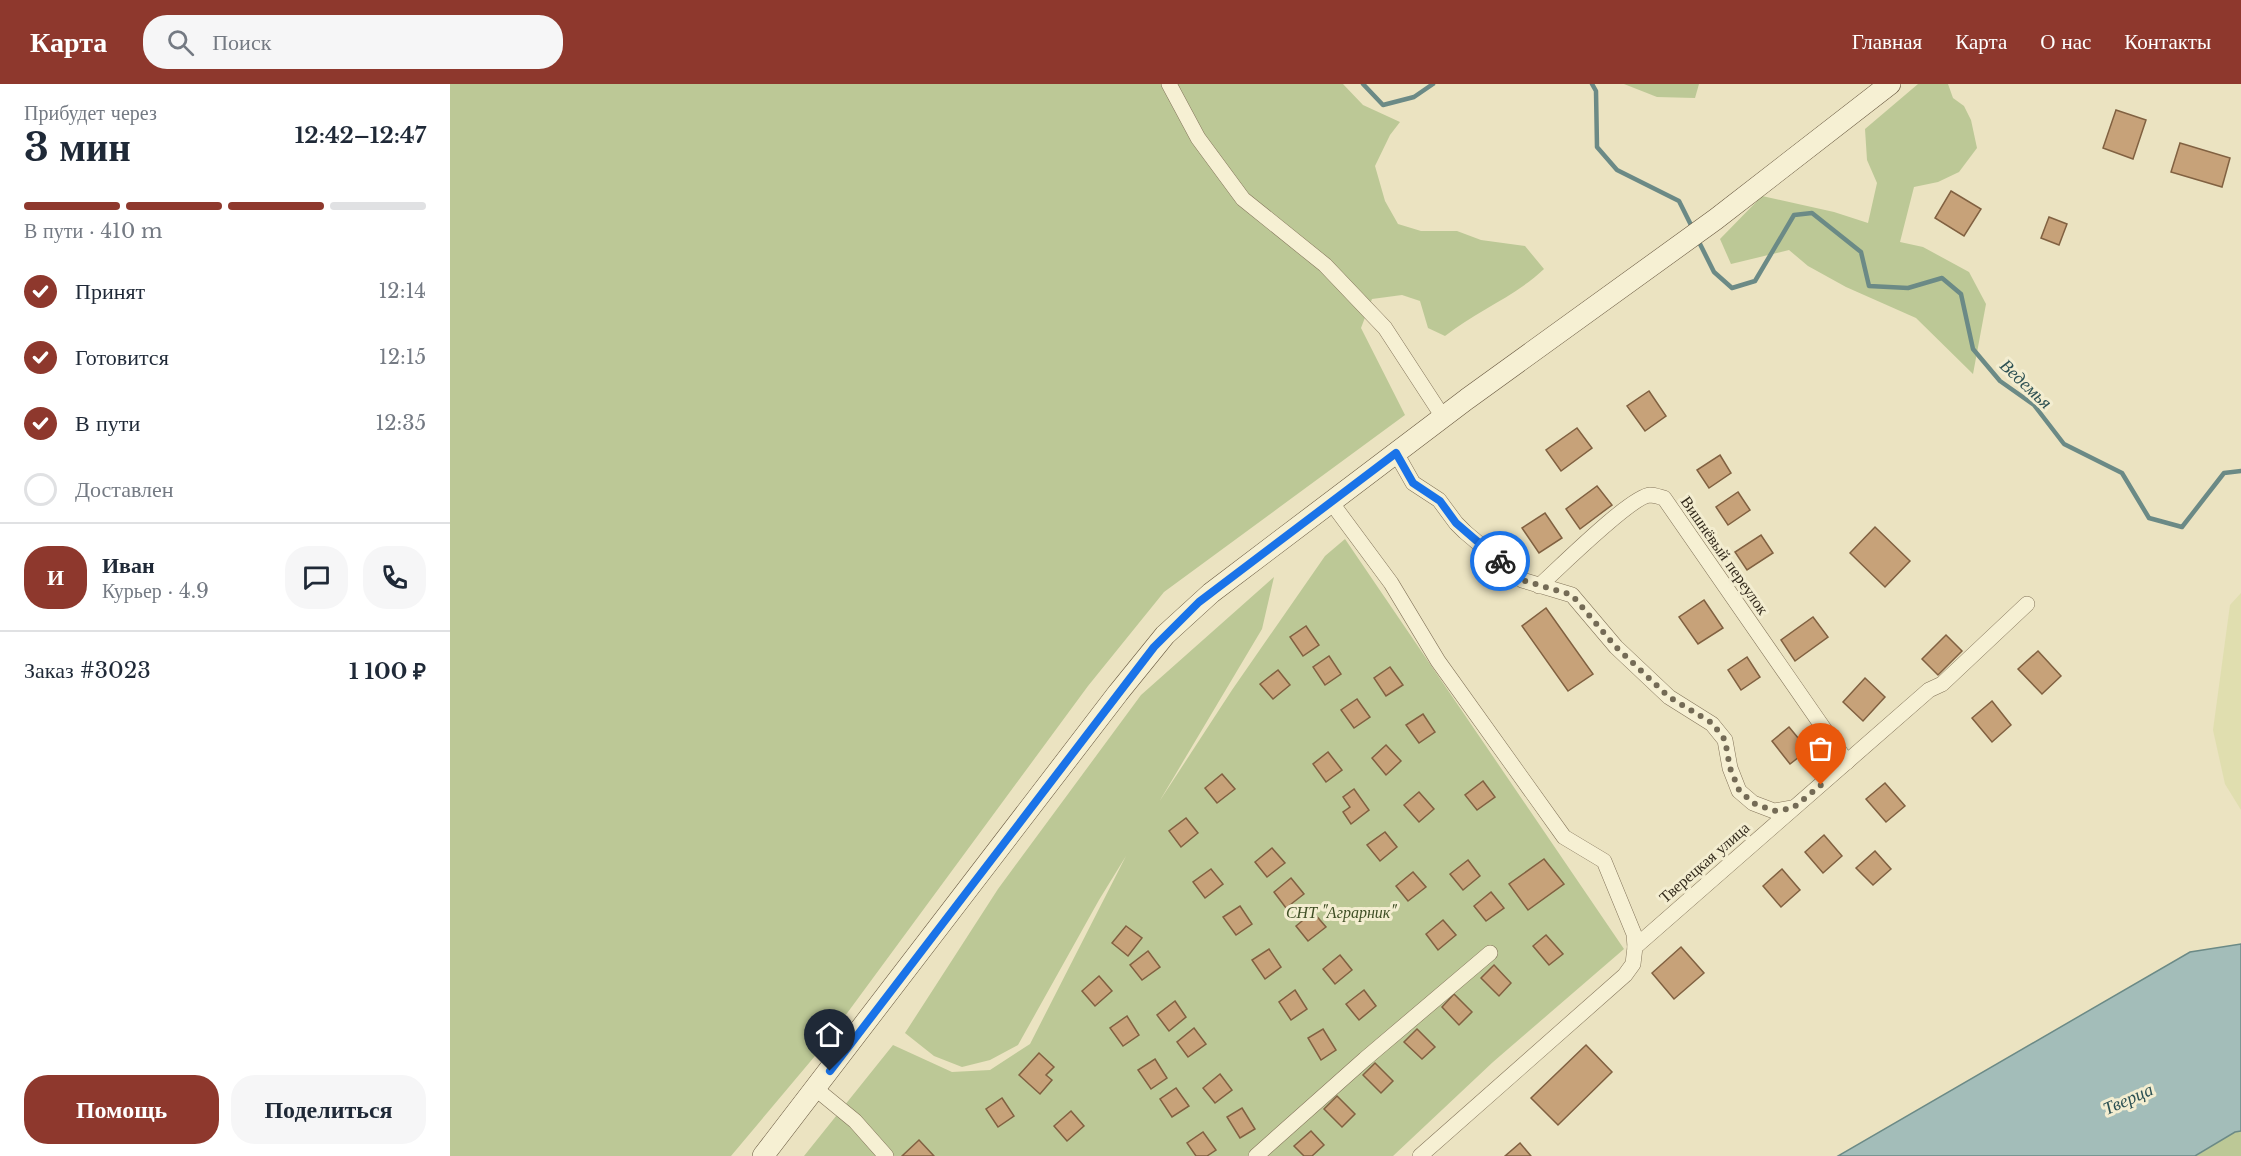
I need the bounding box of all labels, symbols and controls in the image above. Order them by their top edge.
search box [143,15,563,69]
text: Карта [30,25,107,60]
icon: search [164,26,197,59]
text: Поиск [212,29,271,56]
text: Главная [1852,29,1922,55]
text: Карта [1955,29,2007,55]
text: О нас [2040,29,2091,55]
text: Контакты [2124,29,2211,55]
text: Прибудет через [24,101,157,125]
text: 12:42–12:47 [295,122,426,149]
text: 3 мин [24,123,131,172]
text: В пути · 410 m [24,219,163,243]
icon: check [24,275,57,308]
text: Принят [75,278,145,305]
text: 12:14 [378,279,426,303]
icon: check [24,341,57,374]
text: Готовится [75,344,169,371]
text: 12:15 [379,345,426,369]
water label: Ведемья [1995,354,2057,414]
icon: check [24,407,57,440]
text: В пути [75,410,140,437]
text: 12:35 [375,411,426,435]
text: Доставлен [75,476,174,503]
street label: Вишнёвый переулок [1677,492,1773,618]
courier [1470,531,1530,591]
icon: bike [1484,545,1517,578]
button: chat [285,546,348,609]
button: phone [363,546,426,609]
text: Иван [102,552,155,579]
text: И [47,564,64,591]
text: Курьер · 4.9 [102,579,209,603]
text: Заказ #3023 [24,657,151,684]
text: 1 100 ₽ [349,658,426,685]
pin [1795,723,1846,785]
icon: bag [1804,732,1837,765]
street label: Тверецкая улица [1655,817,1753,907]
park label: СНТ "Аграрник" [1286,902,1397,922]
pin [804,1009,855,1071]
icon: home [813,1018,846,1051]
button: Помощь [24,1075,219,1144]
button: Поделиться [231,1075,426,1144]
water label: Тверца [2100,1078,2156,1120]

